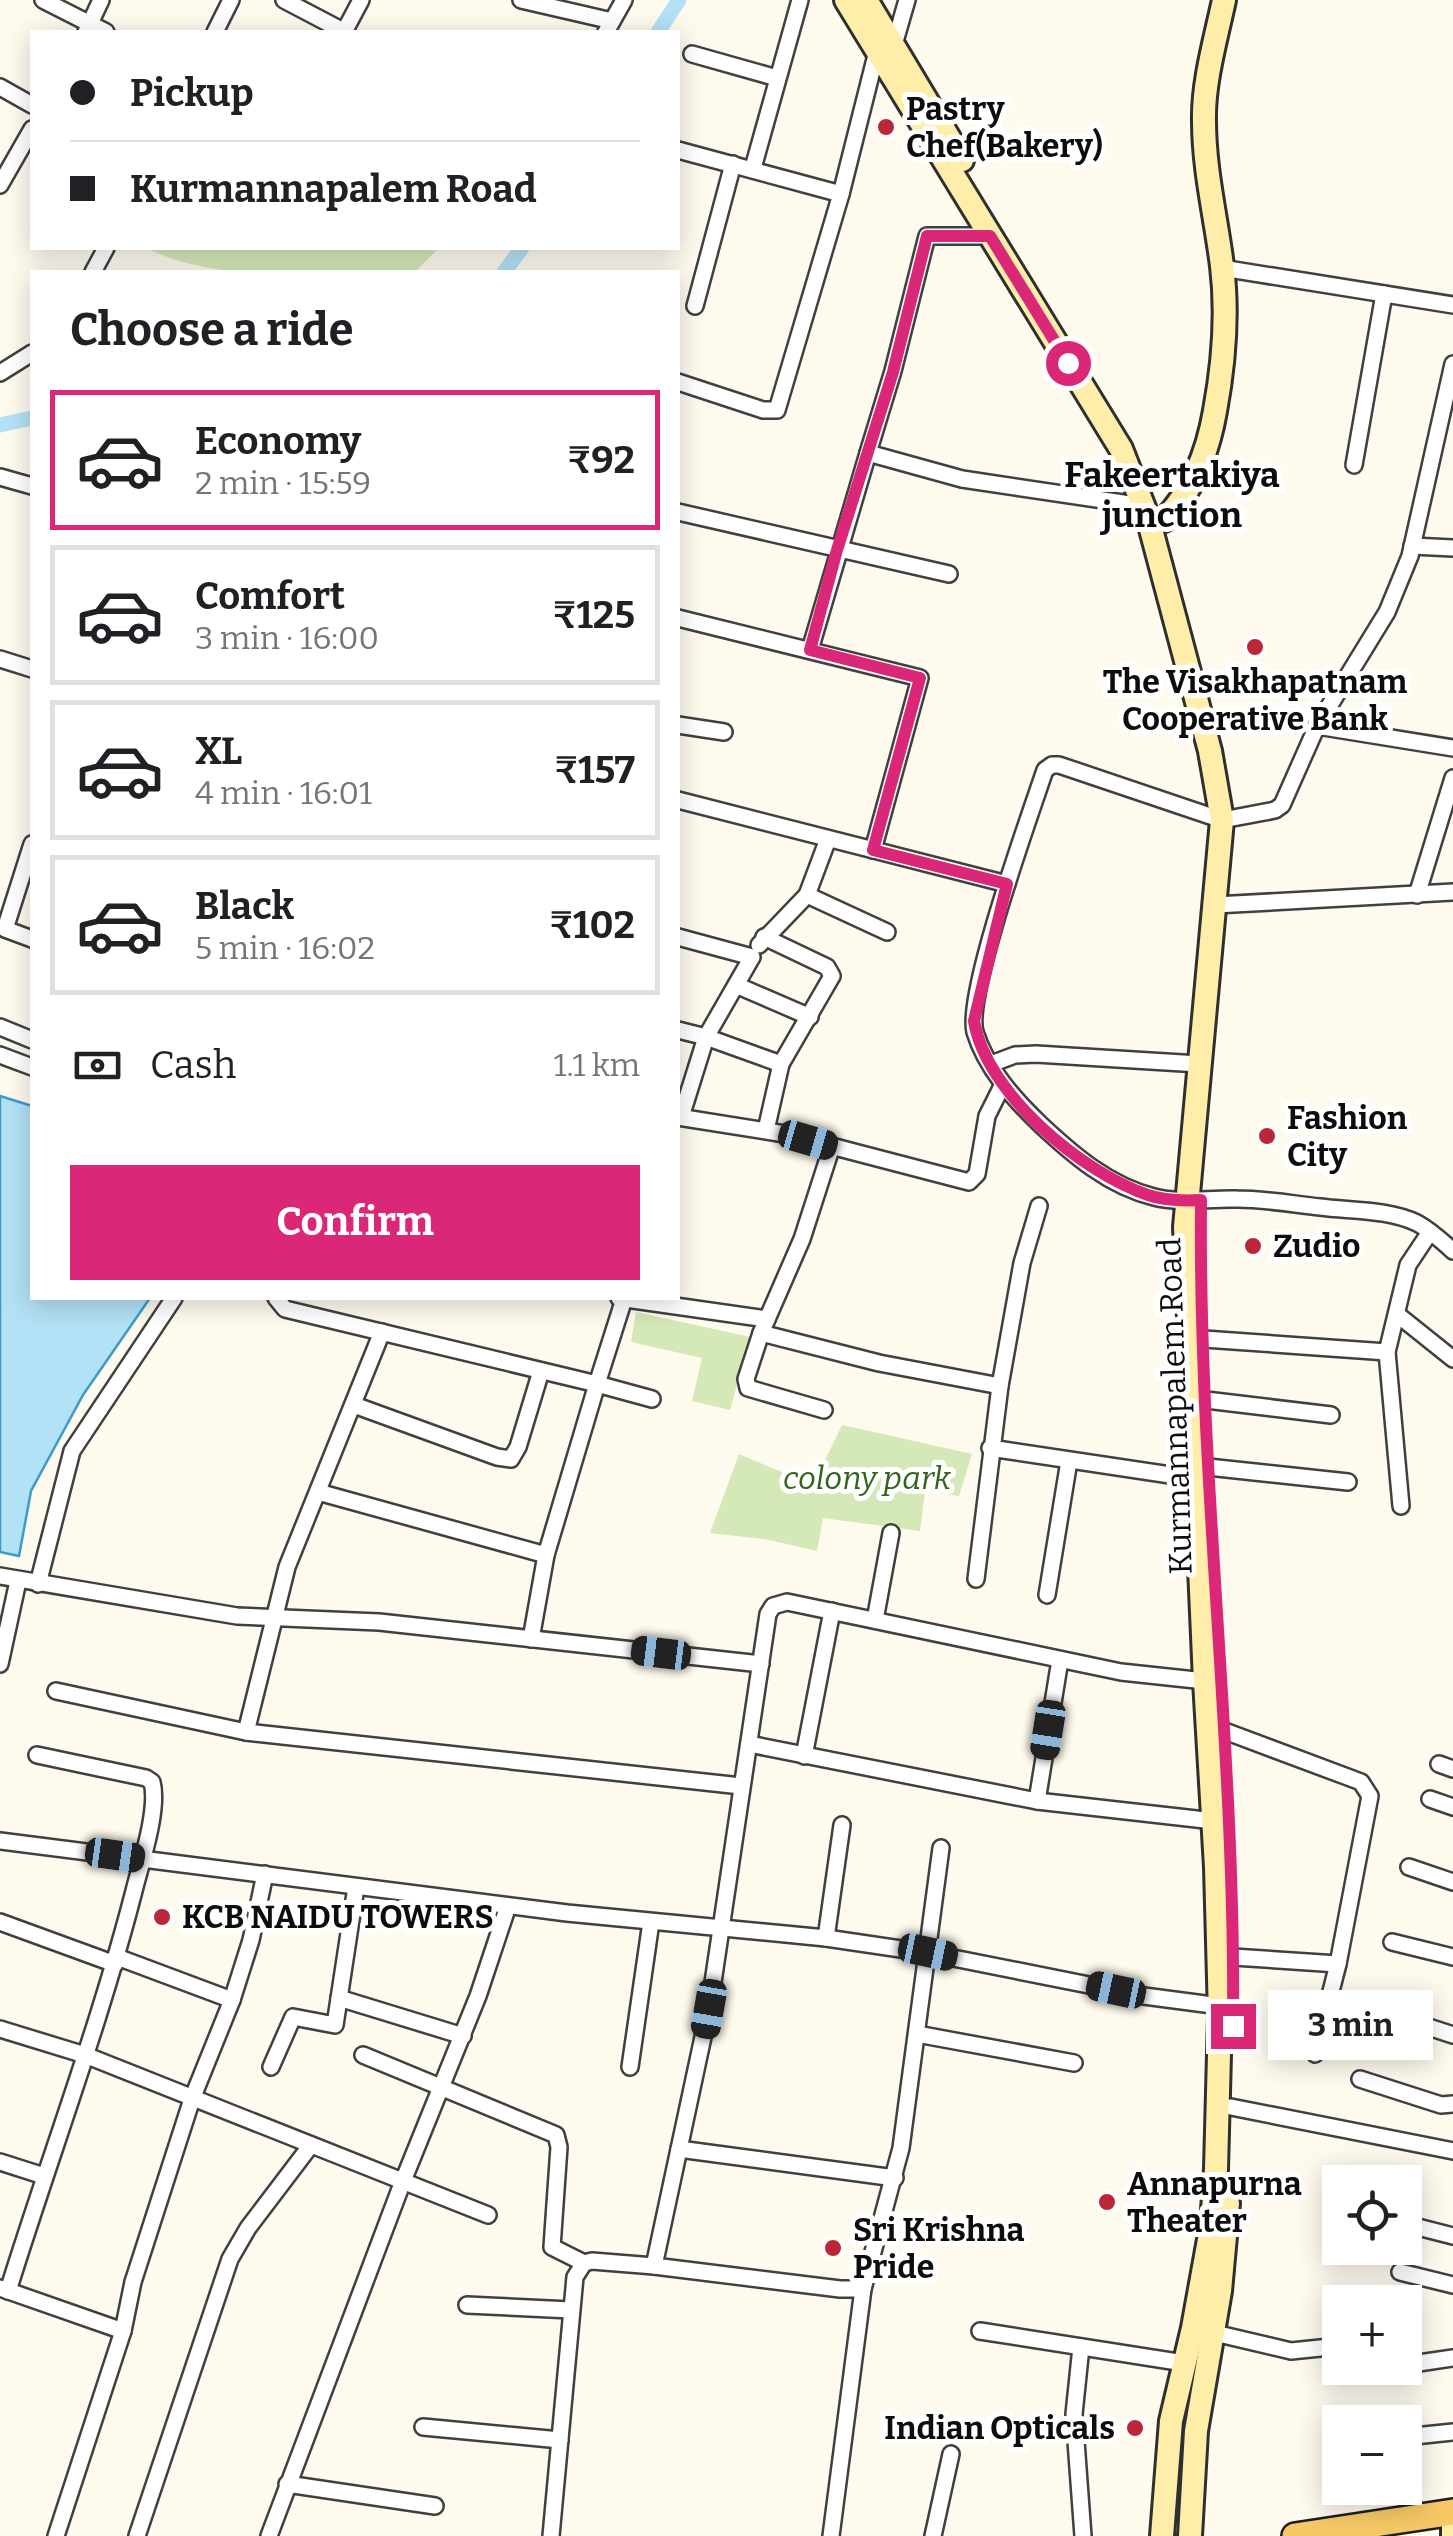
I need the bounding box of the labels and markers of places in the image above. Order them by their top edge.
place label: Pastry Chef(Bakery) [906,90,1103,165]
marker: Pastry Chef(Bakery) [875,116,897,138]
marker: The Visakhapatnam Cooperative Bank [1244,636,1266,658]
place label: The Visakhapatnam Cooperative Bank [1103,663,1408,738]
place label: Fashion City [1287,1099,1408,1174]
marker: Fashion City [1256,1125,1278,1147]
place label: Zudio [1273,1227,1361,1265]
marker: Zudio [1242,1235,1264,1257]
place label: KCB NAIDU TOWERS [182,1898,494,1936]
marker: KCB NAIDU TOWERS [151,1906,173,1928]
place label: Annapurna Theater [1127,2165,1302,2240]
marker: Annapurna Theater [1096,2191,1118,2213]
place label: Sri Krishna Pride [853,2211,1025,2286]
marker: Sri Krishna Pride [822,2237,844,2259]
place label: Indian Opticals [884,2409,1115,2447]
marker: Indian Opticals [1124,2417,1146,2439]

